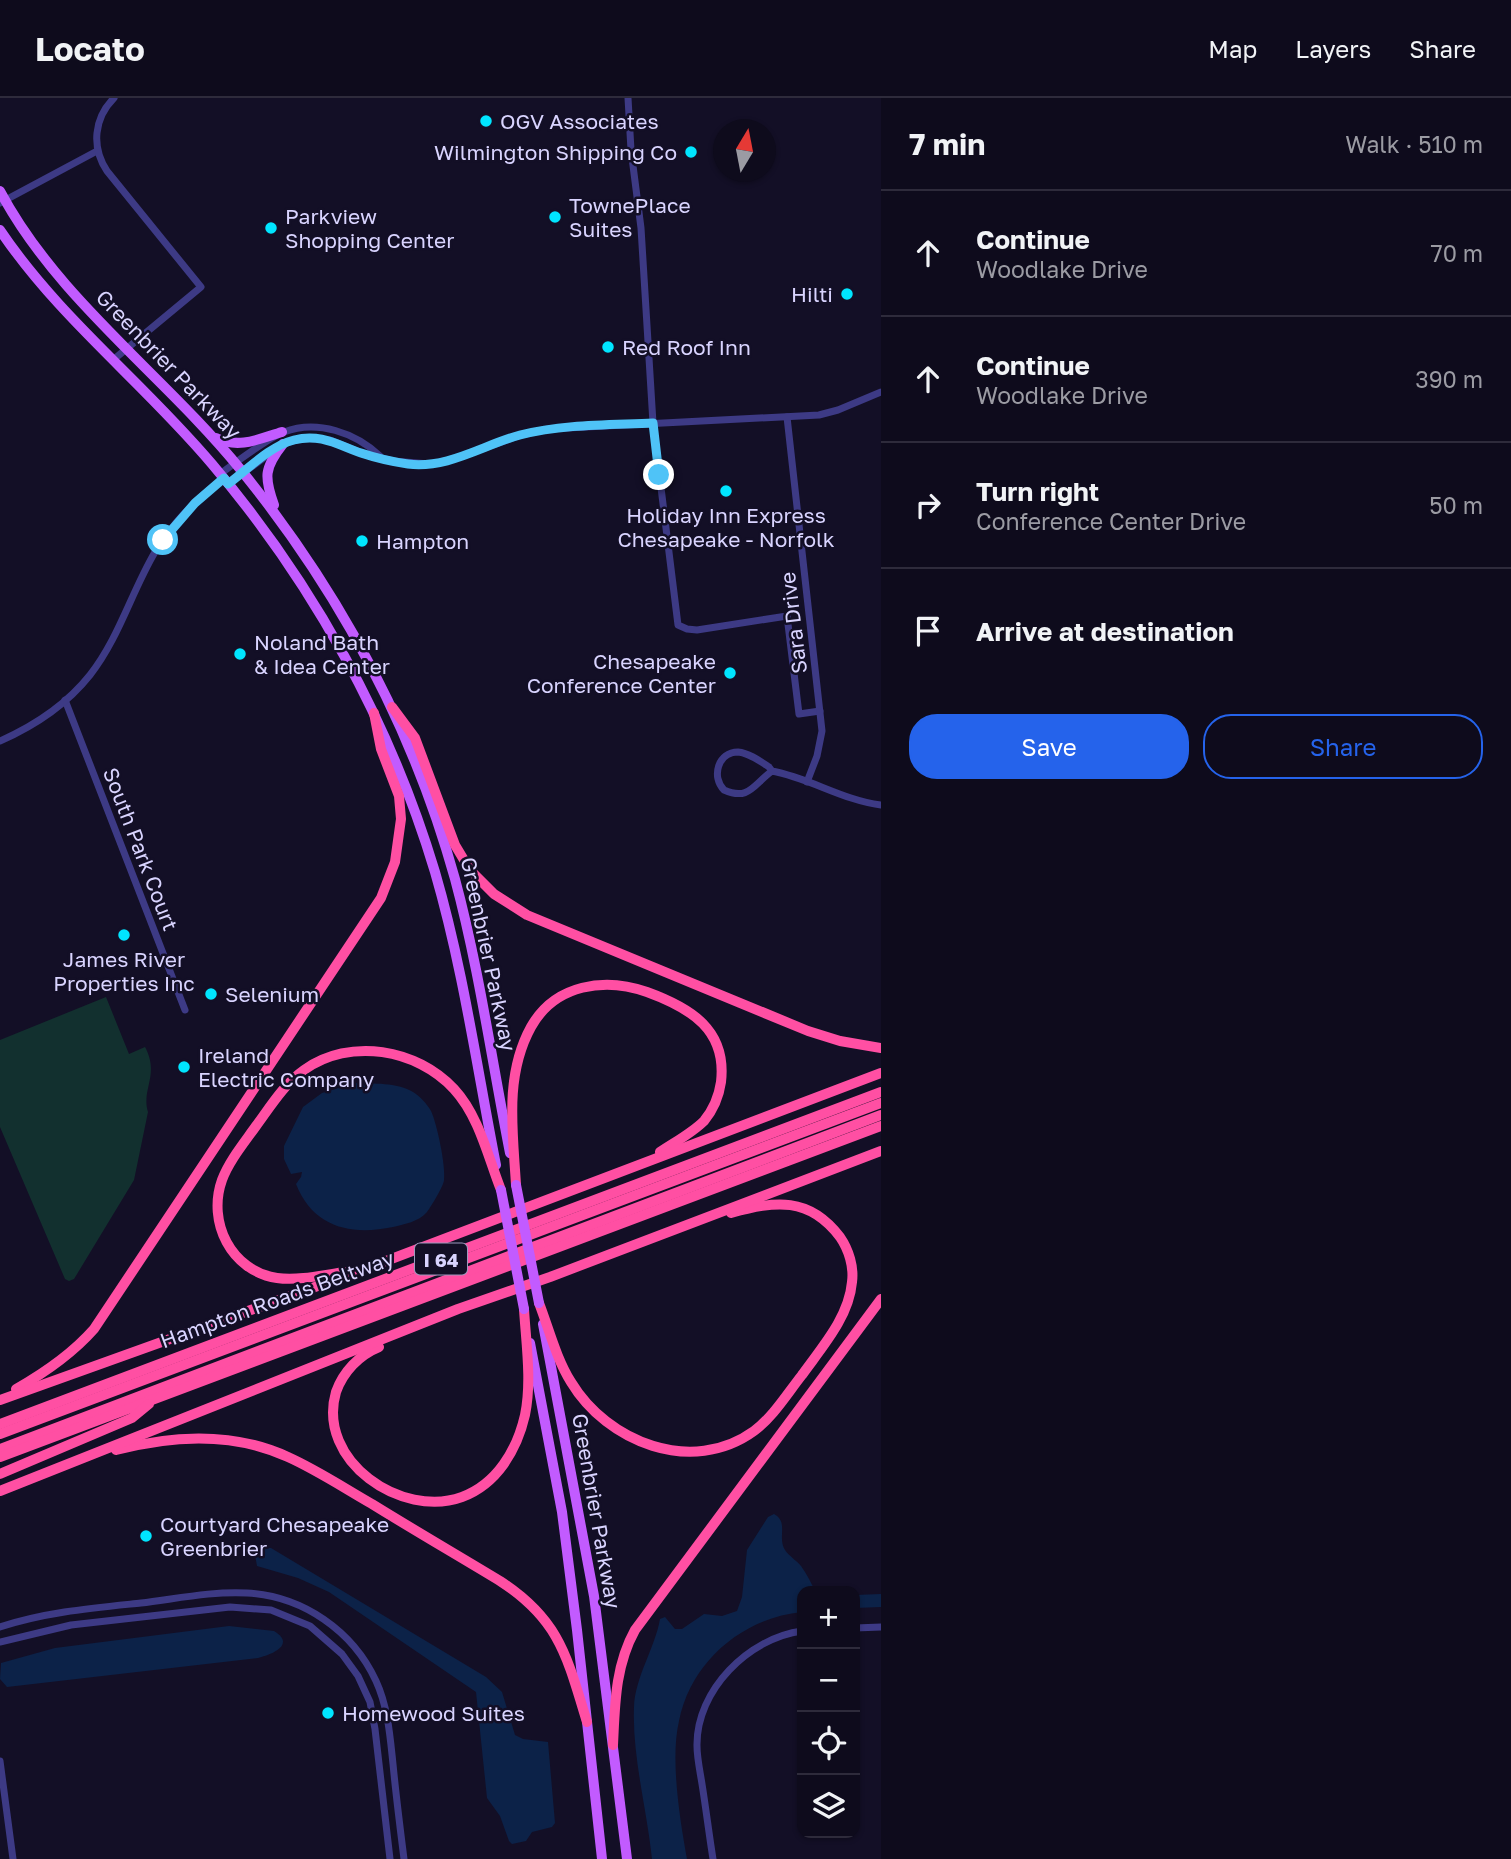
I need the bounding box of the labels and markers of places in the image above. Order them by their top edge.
place label: OGV Associates [500,108,659,134]
marker: OGV Associates [478,113,494,129]
place label: Wilmington Shipping Co [434,139,677,165]
marker: Wilmington Shipping Co [683,144,699,160]
place label: TownePlace Suites [569,192,691,242]
place label: Parkview Shopping Center [285,203,454,253]
marker: TownePlace Suites [547,209,563,225]
marker: Parkview Shopping Center [263,220,279,236]
place label: Hilti [791,281,833,307]
marker: Hilti [839,286,855,302]
place label: Red Roof Inn [622,334,751,360]
marker: Red Roof Inn [600,339,616,355]
marker: Holiday Inn Express Chesapeake - Norfolk [718,483,734,499]
place label: Holiday Inn Express Chesapeake - Norfolk [617,502,835,552]
place label: Hampton [376,528,469,554]
marker: Hampton [354,533,370,549]
place label: Noland Bath & Idea Center [254,629,390,679]
marker: Noland Bath & Idea Center [232,646,248,662]
place label: Chesapeake Conference Center [527,648,716,698]
marker: Chesapeake Conference Center [722,665,738,681]
marker: James River Properties Inc [116,927,132,943]
place label: James River Properties Inc [53,946,195,996]
place label: Selenium [225,981,319,1007]
marker: Selenium [203,986,219,1002]
place label: Ireland Electric Company [198,1042,375,1092]
marker: Ireland Electric Company [176,1059,192,1075]
place label: Courtyard Chesapeake Greenbrier [160,1511,389,1561]
marker: Courtyard Chesapeake Greenbrier [138,1528,154,1544]
place label: Homewood Suites [342,1700,525,1726]
marker: Homewood Suites [320,1705,336,1721]

